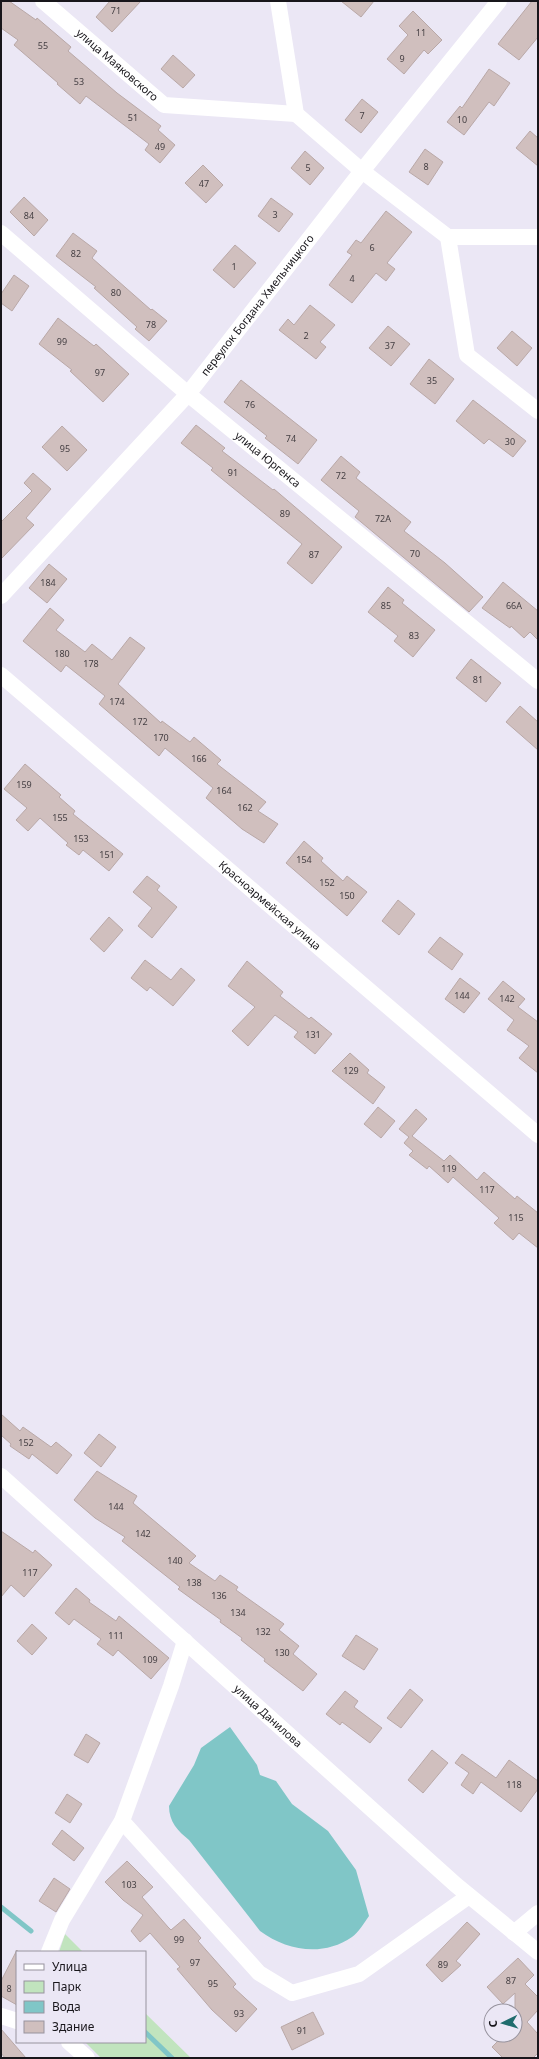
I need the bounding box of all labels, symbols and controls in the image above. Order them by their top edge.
house number: 71 [111,4,121,17]
street label: улица Маяковского [73,25,162,104]
house number: 11 [416,26,426,39]
house number: 55 [38,39,48,52]
house number: 9 [399,52,405,65]
house number: 53 [74,75,84,88]
house number: 7 [359,109,365,122]
house number: 51 [128,111,138,124]
house number: 10 [457,113,467,126]
house number: 49 [155,140,165,153]
house number: 8 [423,160,429,173]
house number: 5 [305,161,311,174]
house number: 47 [199,177,209,190]
house number: 3 [272,208,278,221]
house number: 84 [24,209,34,222]
street label: переулок Богдана Хмельницкого [197,231,317,379]
house number: 6 [369,241,375,254]
house number: 82 [71,247,81,260]
house number: 1 [231,260,237,273]
house number: 4 [349,272,355,285]
house number: 80 [111,286,121,299]
house number: 78 [146,318,156,331]
house number: 2 [303,329,309,342]
house number: 99 [57,335,67,348]
house number: 37 [385,339,395,352]
house number: 97 [95,366,105,379]
house number: 35 [427,374,437,387]
house number: 76 [245,398,255,411]
street label: улица Юргенса [232,428,304,491]
house number: 74 [286,432,296,445]
house number: 30 [505,435,515,448]
house number: 95 [60,442,70,455]
house number: 91 [228,466,238,479]
house number: 72 [336,469,346,482]
house number: 89 [280,507,290,520]
house number: 72А [375,512,391,525]
house number: 70 [410,547,420,560]
house number: 87 [309,548,319,561]
house number: 184 [40,576,56,589]
house number: 85 [381,599,391,612]
house number: 66А [506,599,522,612]
house number: 83 [409,629,419,642]
house number: 180 [54,647,70,660]
house number: 178 [83,657,99,670]
house number: 81 [473,673,483,686]
house number: 174 [109,695,125,708]
house number: 172 [132,715,148,728]
house number: 170 [153,731,169,744]
house number: 166 [191,752,207,765]
house number: 159 [16,778,32,791]
house number: 164 [216,784,232,797]
house number: 162 [237,801,253,814]
house number: 155 [52,811,68,824]
house number: 153 [73,832,89,845]
house number: 151 [99,848,115,861]
house number: 154 [296,853,312,866]
street label: Красноармейская улица [216,857,325,953]
house number: 152 [319,876,335,889]
house number: 150 [339,889,355,902]
house number: 144 [454,989,470,1002]
house number: 142 [499,992,515,1005]
house number: 131 [305,1028,321,1041]
house number: 129 [343,1064,359,1077]
house number: 119 [441,1162,457,1175]
house number: 117 [479,1183,495,1196]
house number: 115 [508,1211,524,1224]
house number: 152 [18,1436,34,1449]
house number: 144 [108,1500,124,1513]
house number: 142 [135,1527,151,1540]
house number: 140 [167,1554,183,1567]
house number: 117 [22,1566,38,1579]
house number: 138 [186,1576,202,1589]
house number: 136 [211,1589,227,1602]
house number: 134 [230,1606,246,1619]
house number: 132 [255,1625,271,1638]
house number: 111 [108,1629,124,1642]
house number: 130 [274,1646,290,1659]
house number: 109 [142,1653,158,1666]
street label: улица Данилова [231,1681,306,1750]
house number: 118 [506,1778,522,1791]
house number: 103 [121,1878,137,1891]
house number: 99 [174,1933,184,1946]
legend [16,1951,146,2043]
house number: 97 [190,1956,200,1969]
text: Улица [52,1958,87,1975]
house number: 89 [438,1958,448,1971]
house number: 87 [506,1974,516,1987]
house number: 95 [208,1977,218,1990]
text: Парк [52,1978,82,1995]
house number: 8 [6,1982,12,1995]
text: Вода [52,1998,81,2015]
north arrow [483,2003,523,2043]
house number: 93 [234,2007,244,2020]
text: Здание [52,2018,95,2035]
text: С [485,2020,500,2028]
house number: 91 [297,2024,307,2037]

